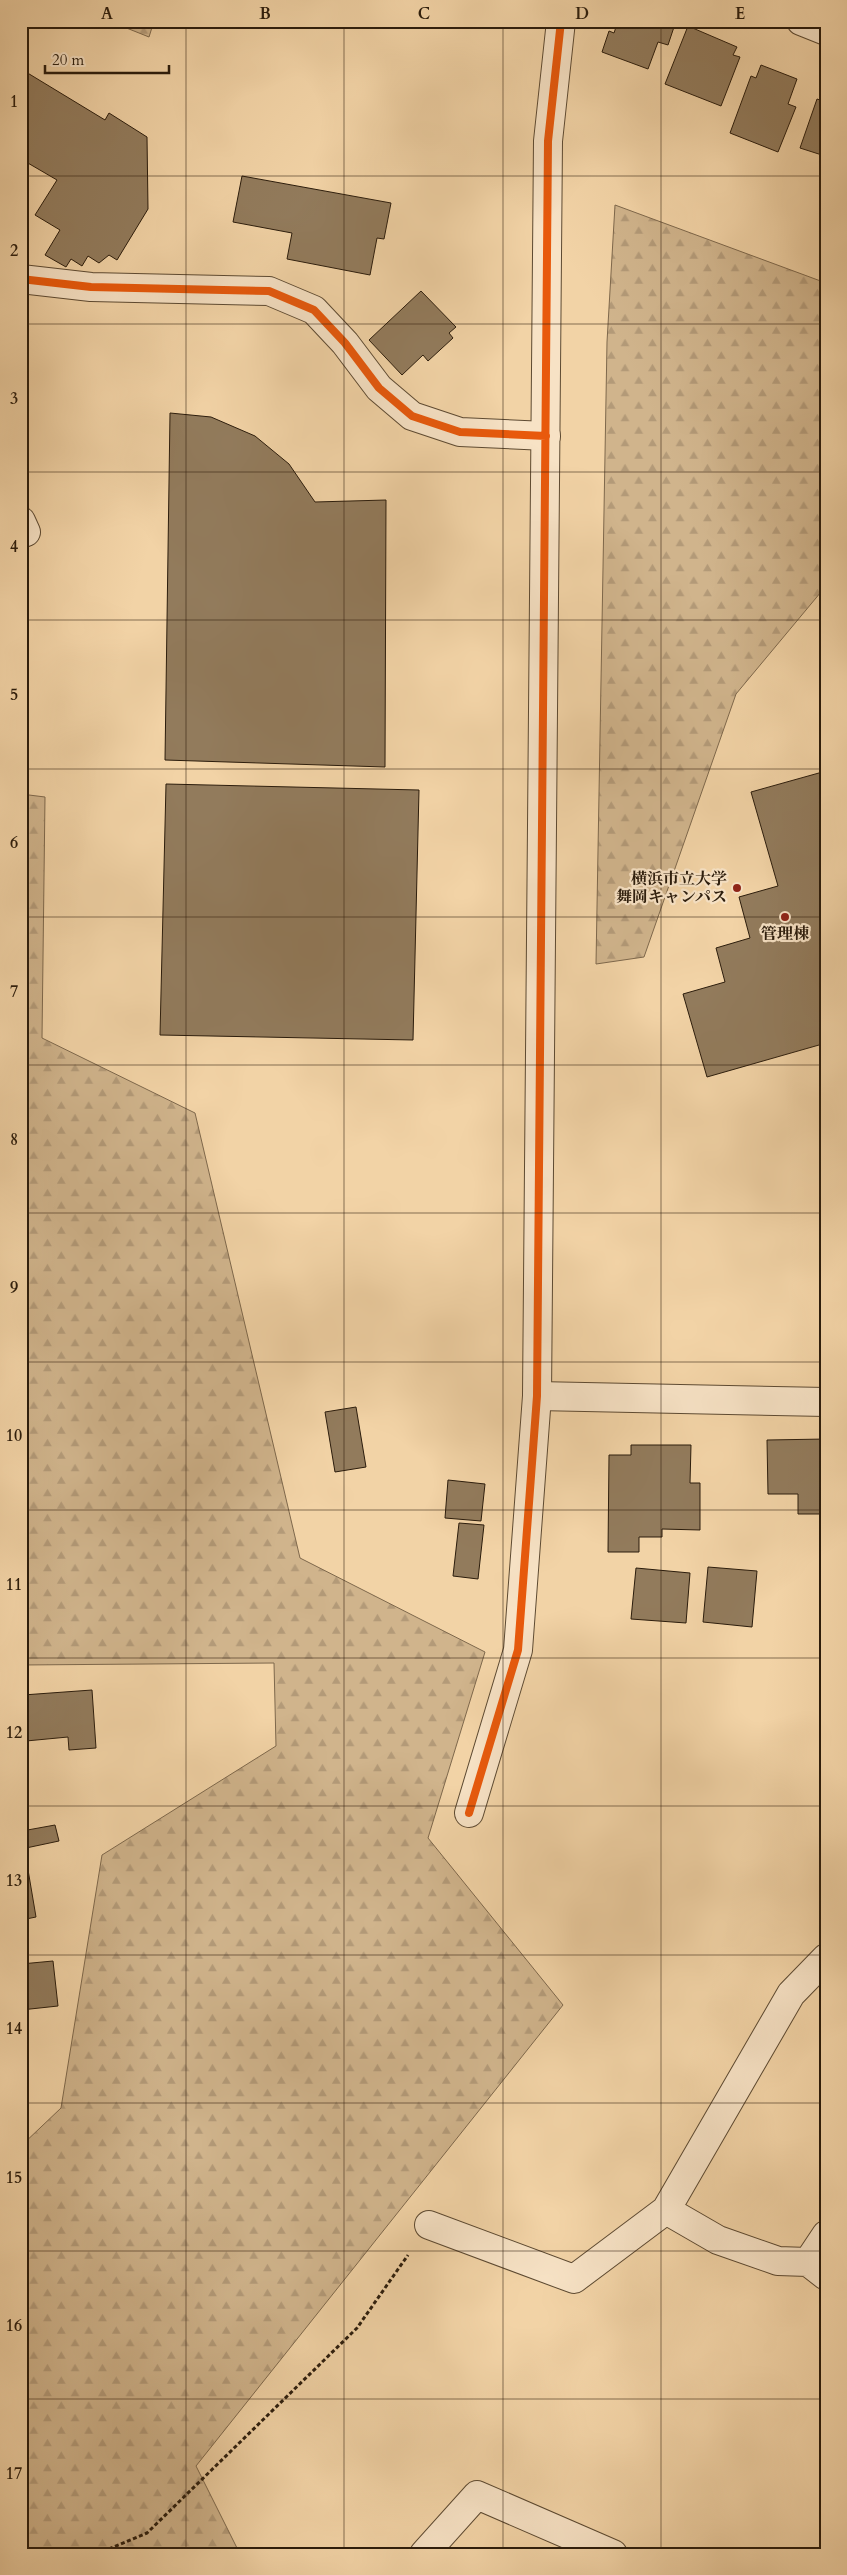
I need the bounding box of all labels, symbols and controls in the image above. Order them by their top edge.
text: A [101,3,113,25]
text: B [259,3,271,25]
text: C [418,3,430,25]
text: D [575,3,589,25]
text: E [735,3,745,25]
scale bar [45,42,169,74]
text: 20 m [52,50,84,70]
text: 1 [10,91,18,113]
text: 2 [10,240,18,262]
text: 3 [10,388,18,410]
text: 4 [10,536,18,558]
text: 5 [10,684,18,706]
text: 6 [10,832,18,854]
place label: 横浜市立大学 舞岡キャンパス [616,868,727,908]
marker: 横浜市立大学 舞岡キャンパス [731,882,743,894]
marker: 管理棟 [779,911,791,923]
place label: 管理棟 [761,923,809,945]
text: 7 [10,981,18,1003]
text: 8 [10,1129,18,1151]
text: 9 [10,1277,18,1299]
text: 10 [6,1425,22,1447]
text: 11 [6,1574,22,1596]
text: 12 [6,1722,22,1744]
text: 13 [6,1870,22,1892]
text: 14 [6,2018,22,2040]
text: 15 [6,2167,22,2189]
text: 16 [6,2315,22,2337]
text: 17 [6,2463,22,2485]

